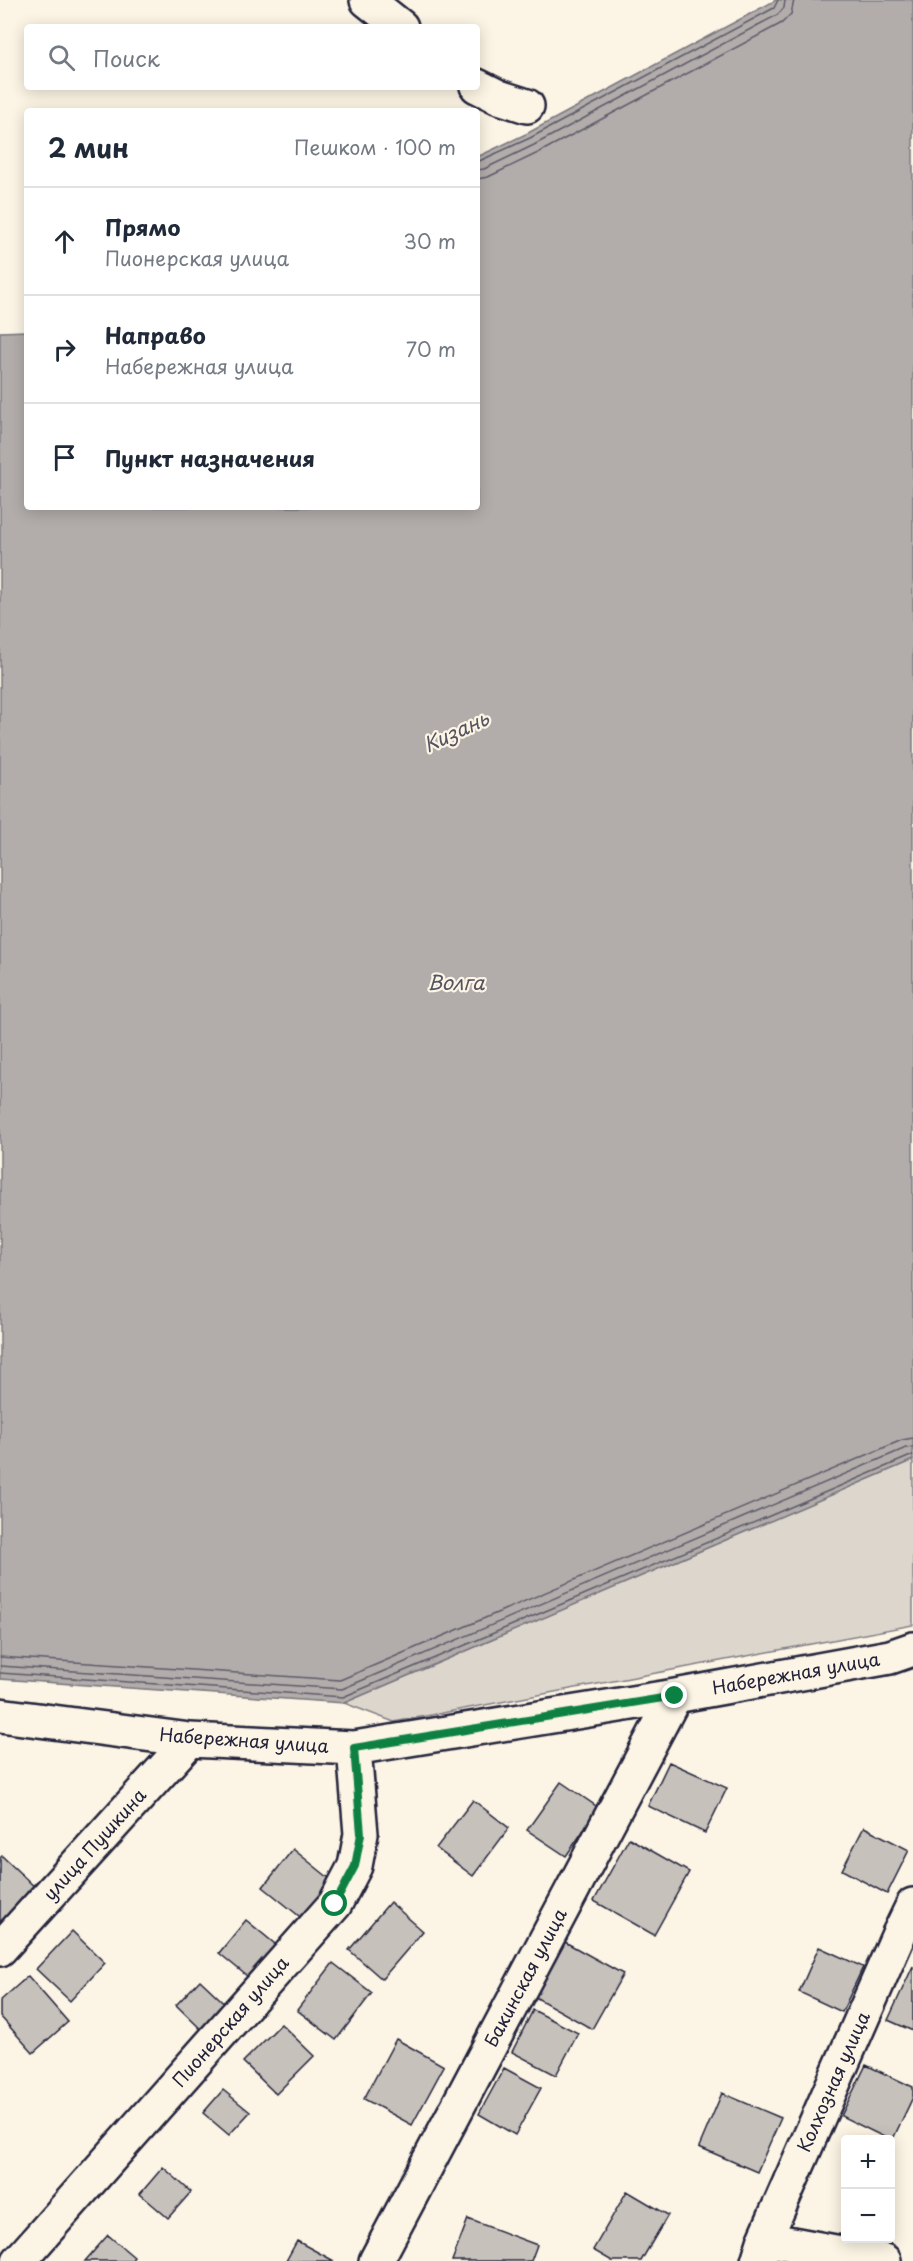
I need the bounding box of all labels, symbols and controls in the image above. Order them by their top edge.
search box [24,24,480,90]
icon: search [45,41,78,74]
text: Поиск [93,41,160,74]
text: 2 мин [48,128,129,167]
text: Пешком · 100 m [294,132,456,162]
text: Прямо [105,210,180,243]
icon: ahead [48,225,81,258]
text: 30 m [403,226,456,256]
text: Пионерская улица [105,243,289,273]
text: Направо [105,318,206,351]
icon: right [48,333,81,366]
text: 70 m [406,334,456,364]
text: Набережная улица [105,351,294,381]
icon: arrive [48,441,81,474]
text: Пункт назначения [105,441,315,474]
water label: Кизань [418,702,494,759]
water label: Волга [427,967,485,997]
street label: Набережная улица [710,1644,882,1701]
route end [661,1682,687,1708]
street label: Набережная улица [159,1720,330,1759]
street label: улица Пушкина [36,1781,152,1906]
route start [321,1890,347,1916]
street label: Бакинская улица [477,1903,573,2051]
street label: Пионерская улица [165,1949,295,2092]
street label: Колхозная улица [790,2006,876,2156]
map controls [841,2135,895,2243]
button: + [841,2135,895,2189]
button: − [841,2189,895,2243]

